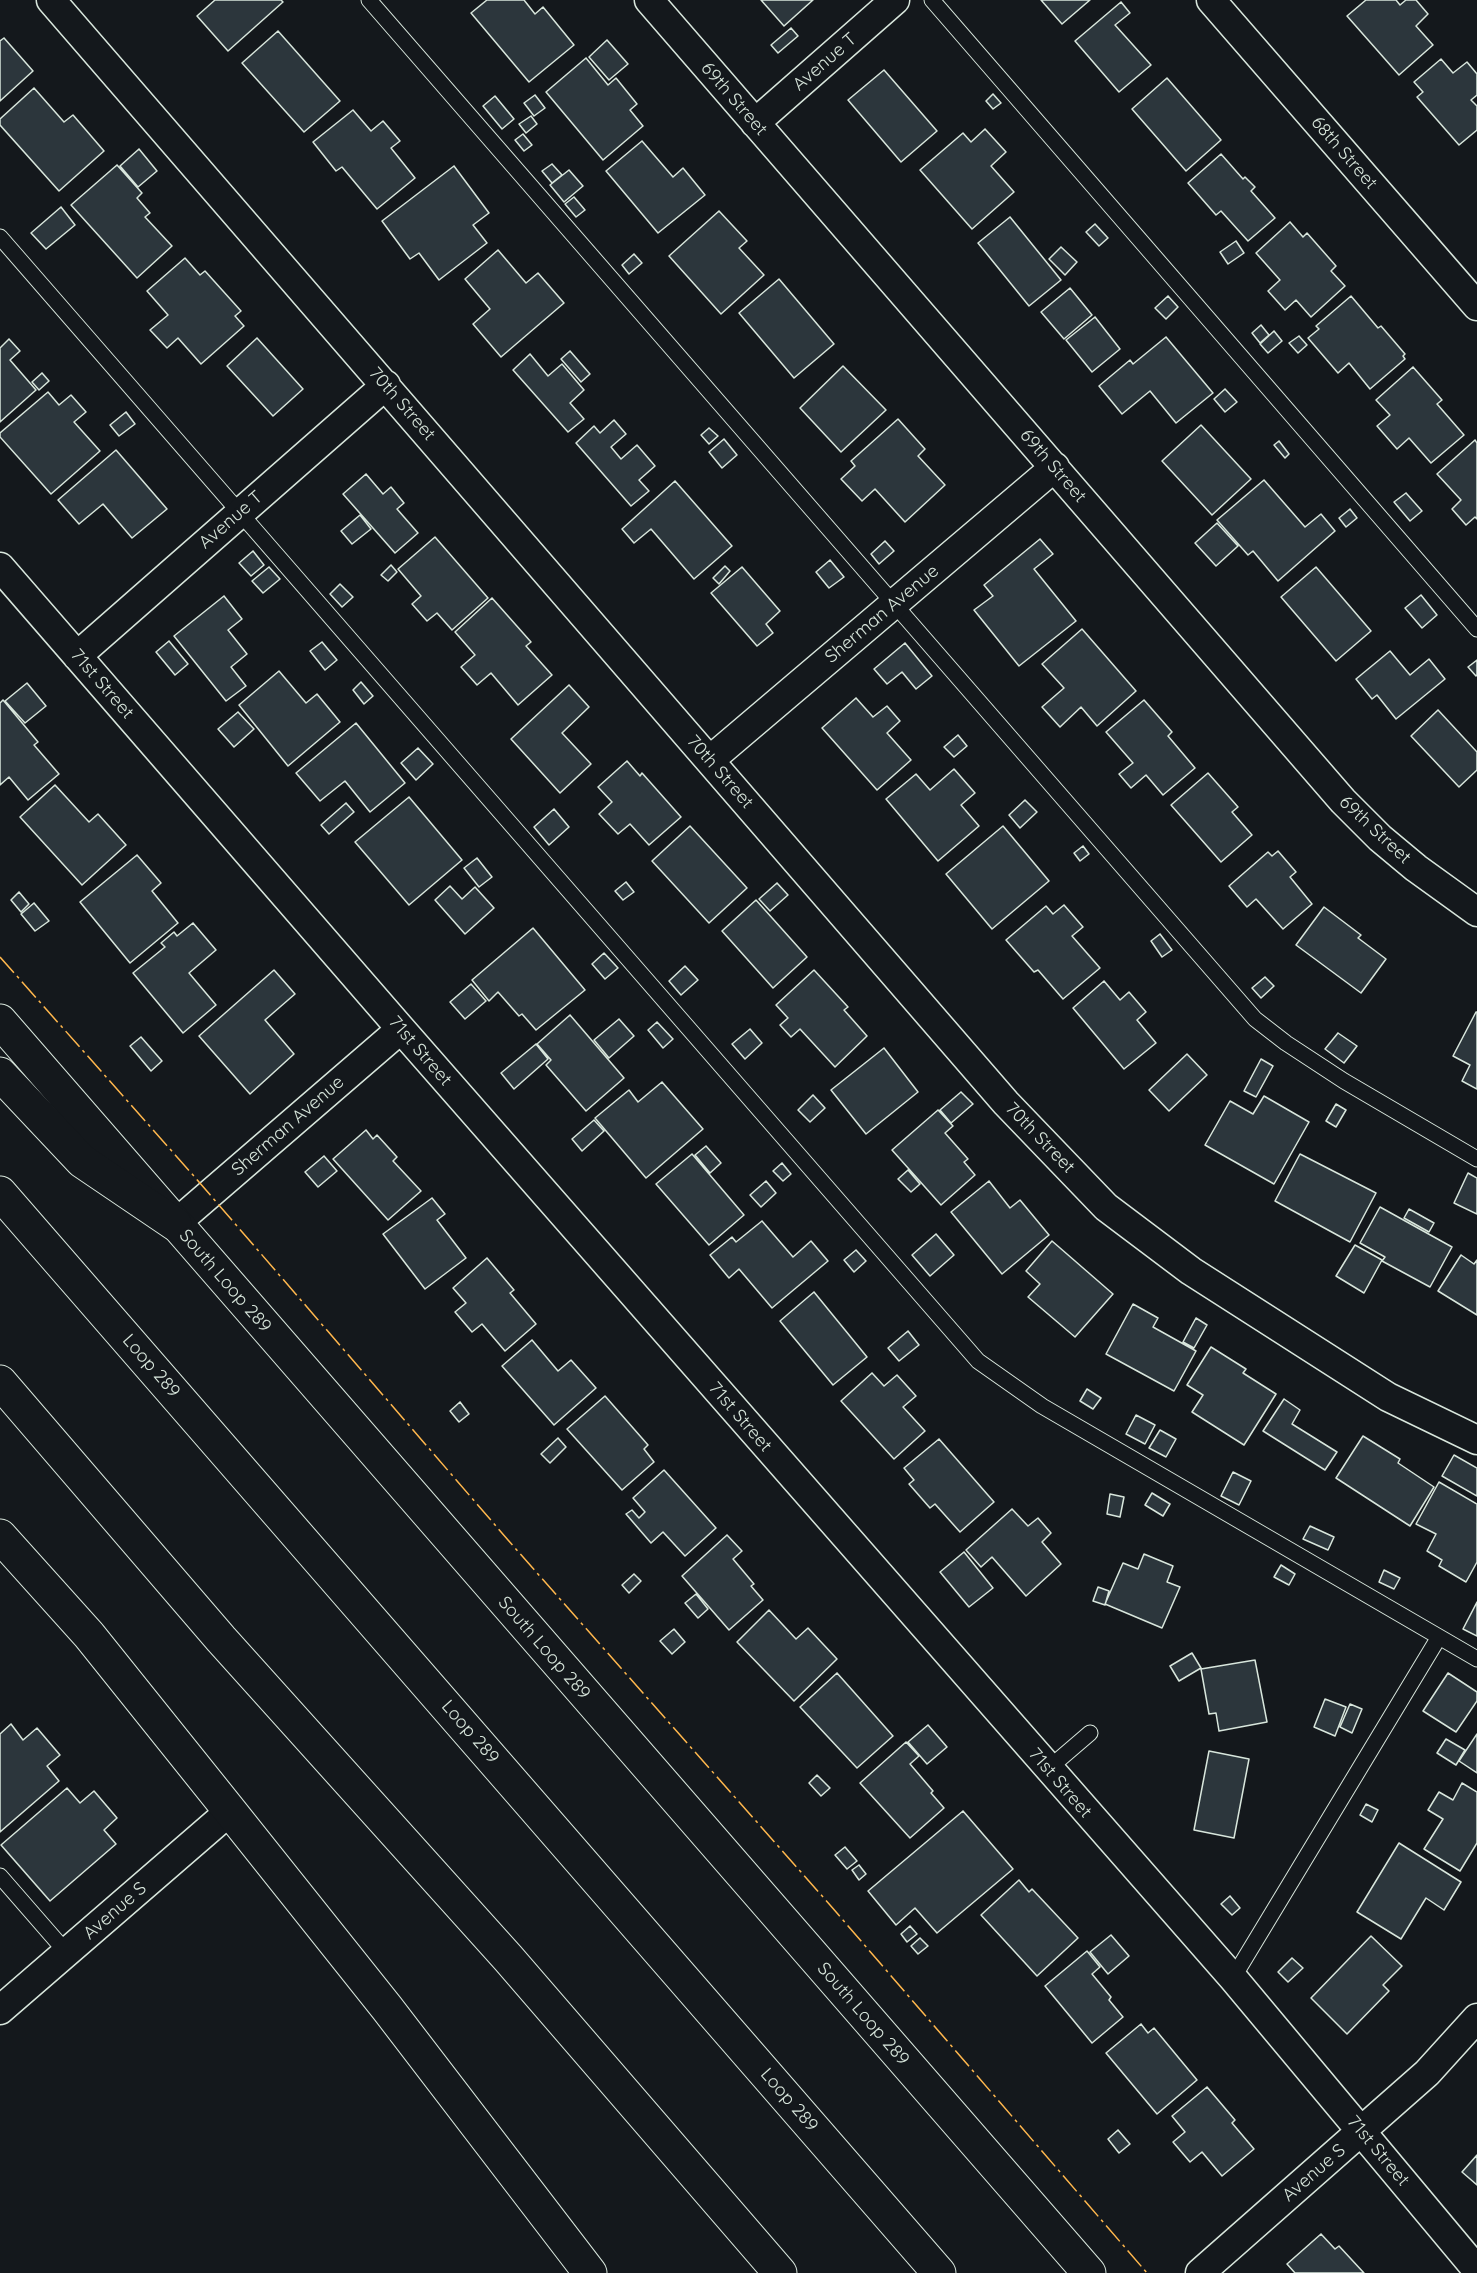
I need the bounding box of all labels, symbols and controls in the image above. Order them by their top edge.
street label: Avenue T [789,28,861,96]
street label: 69th Street [696,58,772,140]
street label: 68th Street [1306,112,1382,194]
street label: 70th Street [364,363,440,445]
street label: 69th Street [1015,425,1091,507]
street label: Avenue T [195,486,267,554]
street label: Sherman Avenue [821,560,943,668]
street label: 71st Street [66,645,138,723]
street label: 70th Street [682,731,758,813]
street label: 69th Street [1335,791,1415,869]
street label: 71st Street [384,1012,456,1090]
street label: Sherman Avenue [227,1071,349,1181]
street label: 70th Street [1001,1098,1079,1178]
street label: South Loop 289 [174,1225,276,1337]
street label: Loop 289 [118,1330,184,1402]
street label: 71st Street [704,1378,776,1456]
street label: South Loop 289 [493,1592,595,1704]
street label: Loop 289 [437,1696,503,1768]
street label: 71st Street [1024,1744,1096,1822]
street label: Avenue S [79,1878,151,1944]
street label: South Loop 289 [812,1958,914,2070]
street label: Loop 289 [756,2064,822,2136]
street label: 71st Street [1342,2111,1414,2191]
street label: Avenue S [1278,2140,1350,2206]

